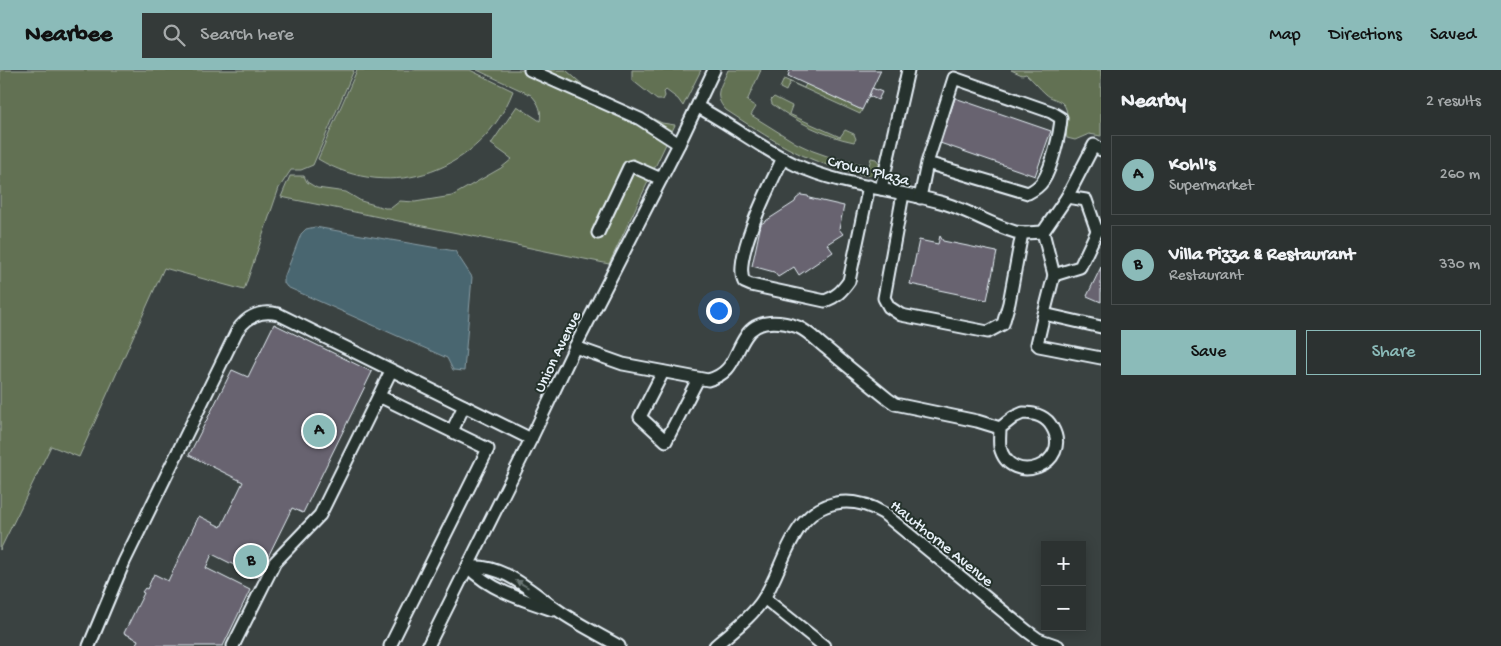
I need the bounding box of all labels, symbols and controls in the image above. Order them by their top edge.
search box [142,13,492,58]
text: Nearbee [25,21,112,50]
icon: search [160,21,188,49]
text: Search here [200,24,294,47]
text: Map [1269,25,1301,46]
text: Directions [1329,25,1402,46]
text: Saved [1430,25,1476,46]
text: Nearby [1121,90,1186,115]
text: 2 results [1426,93,1481,112]
street label: Crown Plaza [825,153,912,192]
text: Kohl's [1169,154,1216,177]
text: A [1133,166,1143,185]
text: 260 m [1440,166,1480,185]
text: Supermarket [1169,177,1254,196]
text: Villa Pizza & Restaurant [1169,244,1355,267]
text: B [1134,256,1142,275]
text: 330 m [1439,256,1480,275]
text: Restaurant [1169,267,1243,286]
your location [706,298,732,324]
street label: Union Avenue [531,308,587,396]
button: Save [1121,330,1296,375]
button: Share [1306,330,1481,375]
pin: A [303,412,335,450]
street label: Hawthorne Avenue [885,497,997,593]
map controls [1041,541,1086,631]
button: + [1041,541,1086,586]
pin: B [235,542,267,580]
one-way arrow [515,580,529,589]
button: − [1041,586,1086,631]

